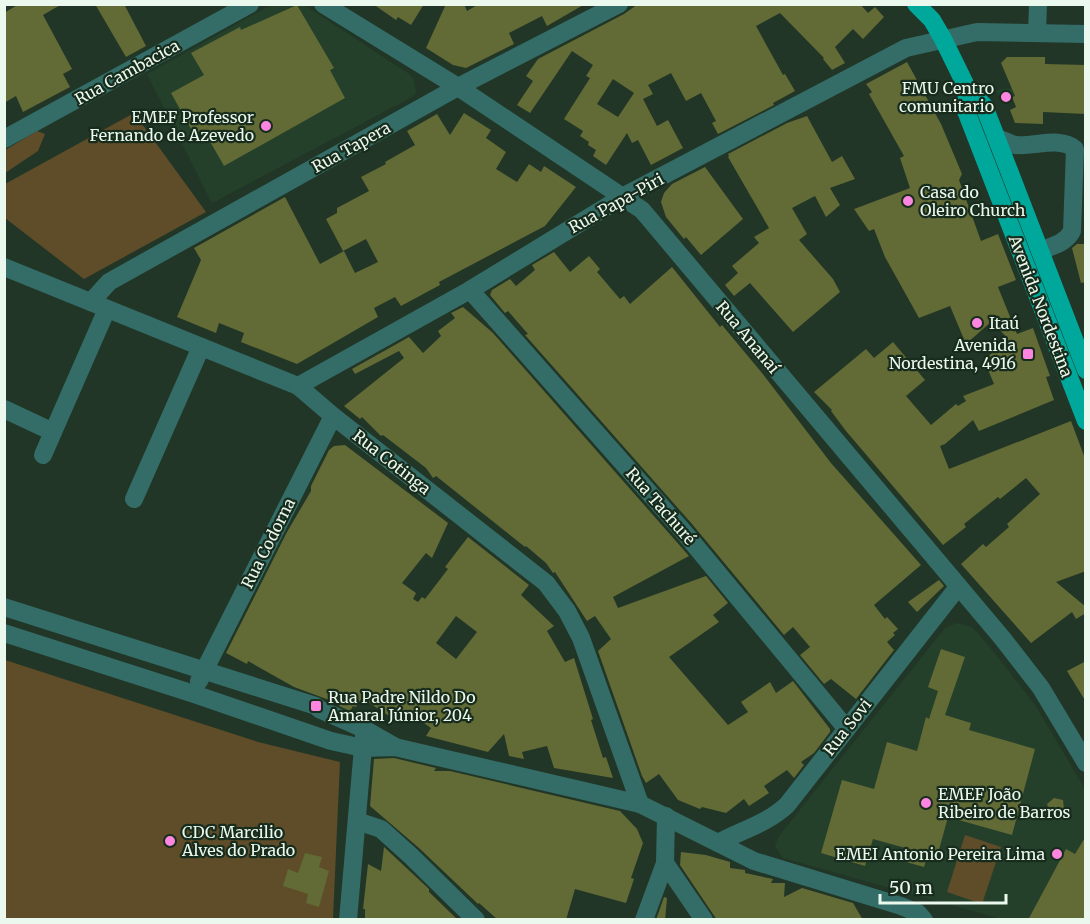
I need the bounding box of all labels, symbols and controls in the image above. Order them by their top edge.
street label: Rua Cambacica [71,35,183,109]
place label: FMU Centro comunitario [899,78,994,116]
marker: FMU Centro comunitario [999,90,1013,104]
place label: EMEF Professor Fernando de Azevedo [89,107,254,145]
street label: Rua Tapera [308,117,394,177]
marker: EMEF Professor Fernando de Azevedo [259,119,273,133]
street label: Rua Papa-Piri [565,169,667,237]
place label: Casa do Oleiro Church [920,182,1026,220]
marker: Casa do Oleiro Church [901,194,915,208]
street label: Avenida Nordestina [1004,231,1077,380]
street label: Rua Ananaí [712,297,785,378]
place label: Itaú [989,313,1019,333]
marker: Itaú [970,316,984,330]
place label: Avenida Nordestina, 4916 [889,335,1016,373]
marker: Avenida Nordestina, 4916 [1021,347,1035,361]
street label: Rua Cotinga [349,425,435,499]
street label: Rua Tachuré [622,463,700,549]
street label: Rua Codorna [237,494,300,592]
place label: Rua Padre Nildo Do Amaral Júnior, 204 [327,687,476,725]
street label: Rua Sovi [819,695,875,759]
marker: Rua Padre Nildo Do Amaral Júnior, 204 [309,699,323,713]
place label: EMEF João Ribeiro de Barros [938,784,1071,822]
marker: EMEF João Ribeiro de Barros [919,796,933,810]
place label: CDC Marcilio Alves do Prado [181,822,295,860]
marker: CDC Marcilio Alves do Prado [163,834,177,848]
place label: EMEI Antonio Pereira Lima [836,844,1045,864]
marker: EMEI Antonio Pereira Lima [1050,847,1064,861]
scale bar [880,867,1006,905]
text: 50 m [889,876,933,899]

